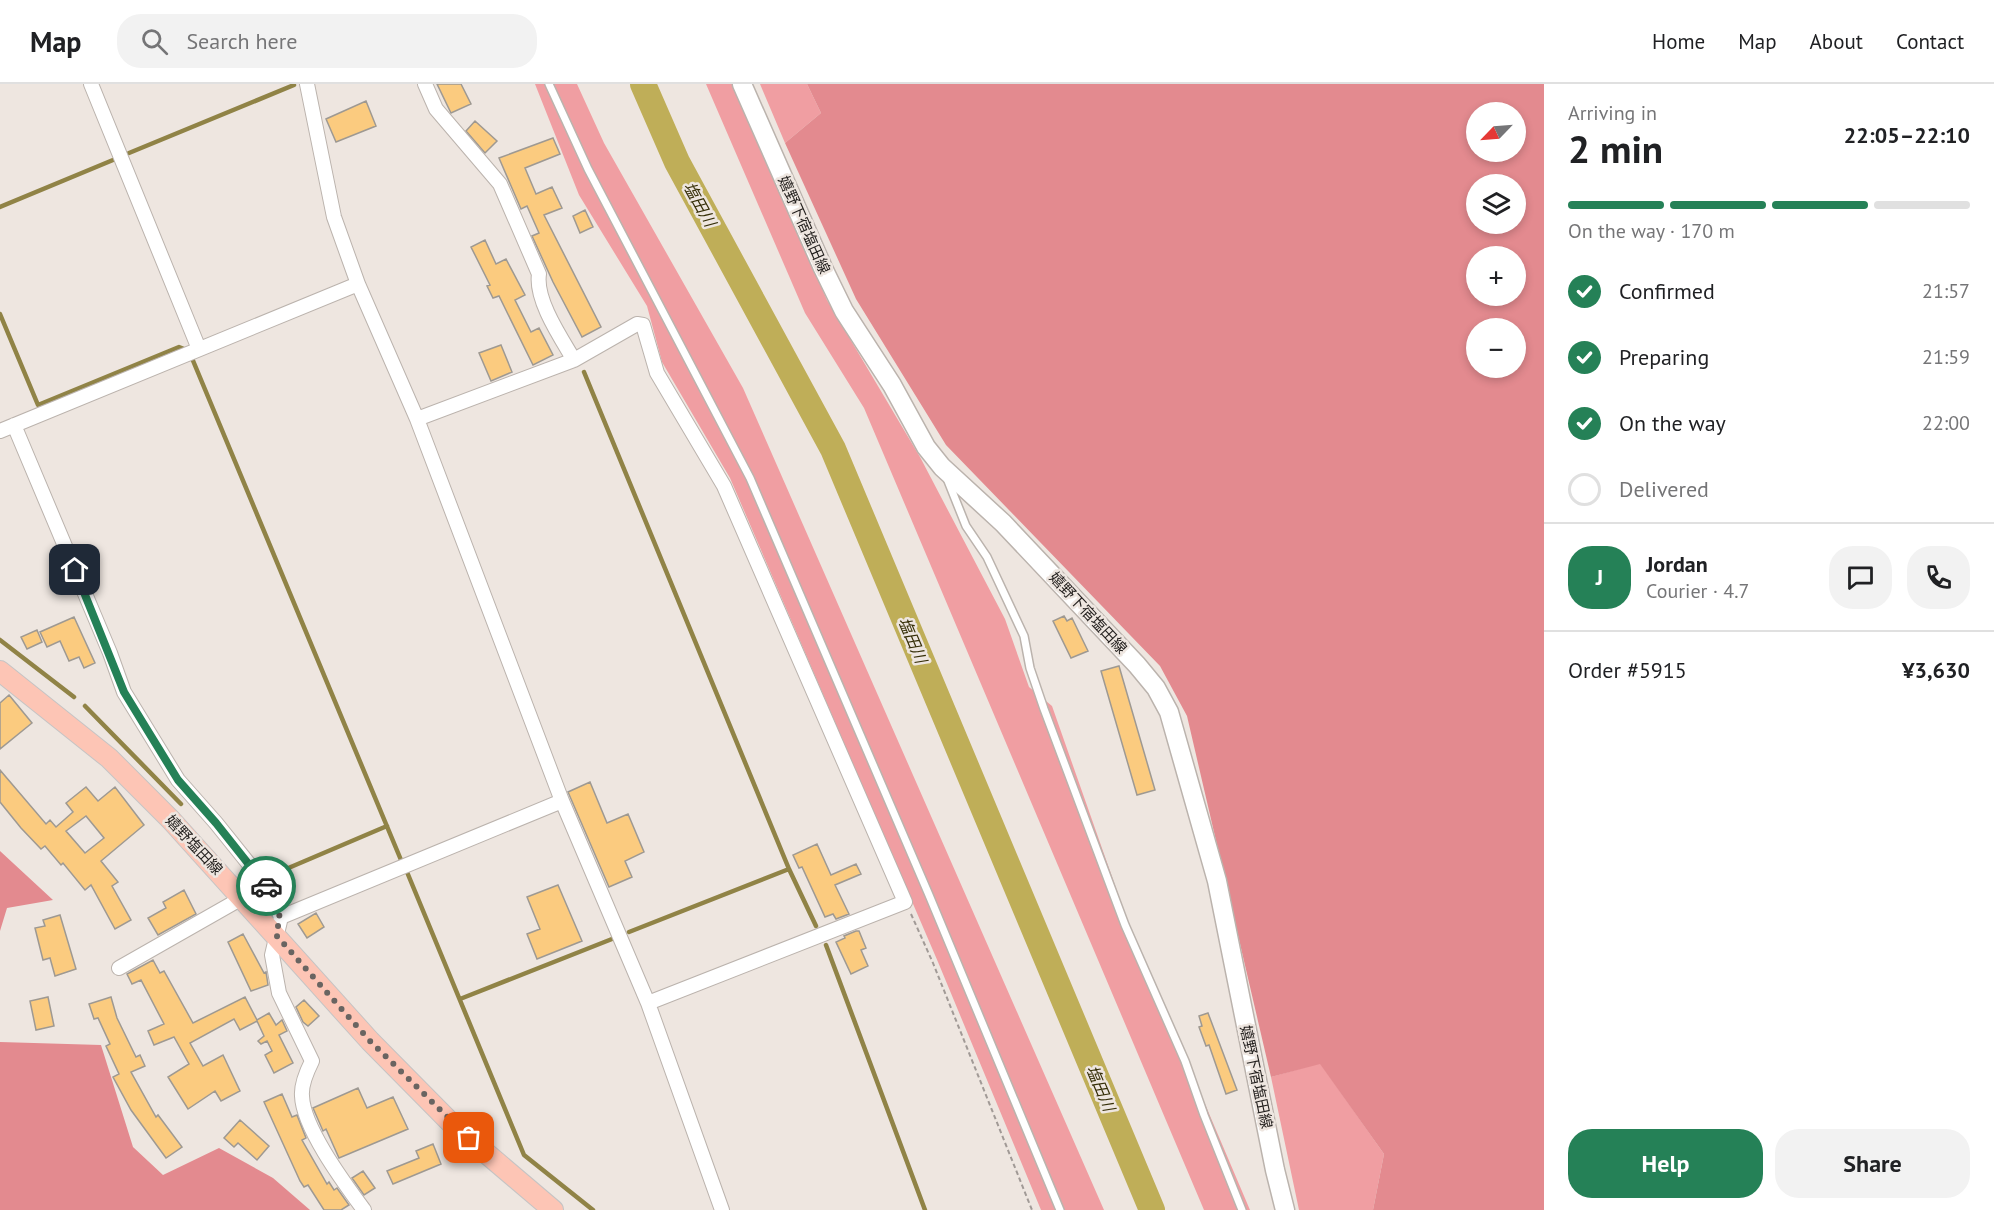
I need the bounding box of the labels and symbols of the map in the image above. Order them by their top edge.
north arrow [1466,102,1526,162]
street label: 嬉野下宿塩田線 [774,173,834,277]
water label: 塩田川 [680,178,721,232]
pin [49,544,100,595]
street label: 嬉野下宿塩田線 [1046,568,1131,658]
water label: 塩田川 [894,614,932,668]
street label: 嬉野塩田線 [162,811,227,879]
courier [236,856,296,916]
street label: 嬉野下宿塩田線 [1236,1024,1277,1130]
water label: 塩田川 [1082,1062,1120,1116]
pin [443,1112,494,1163]

